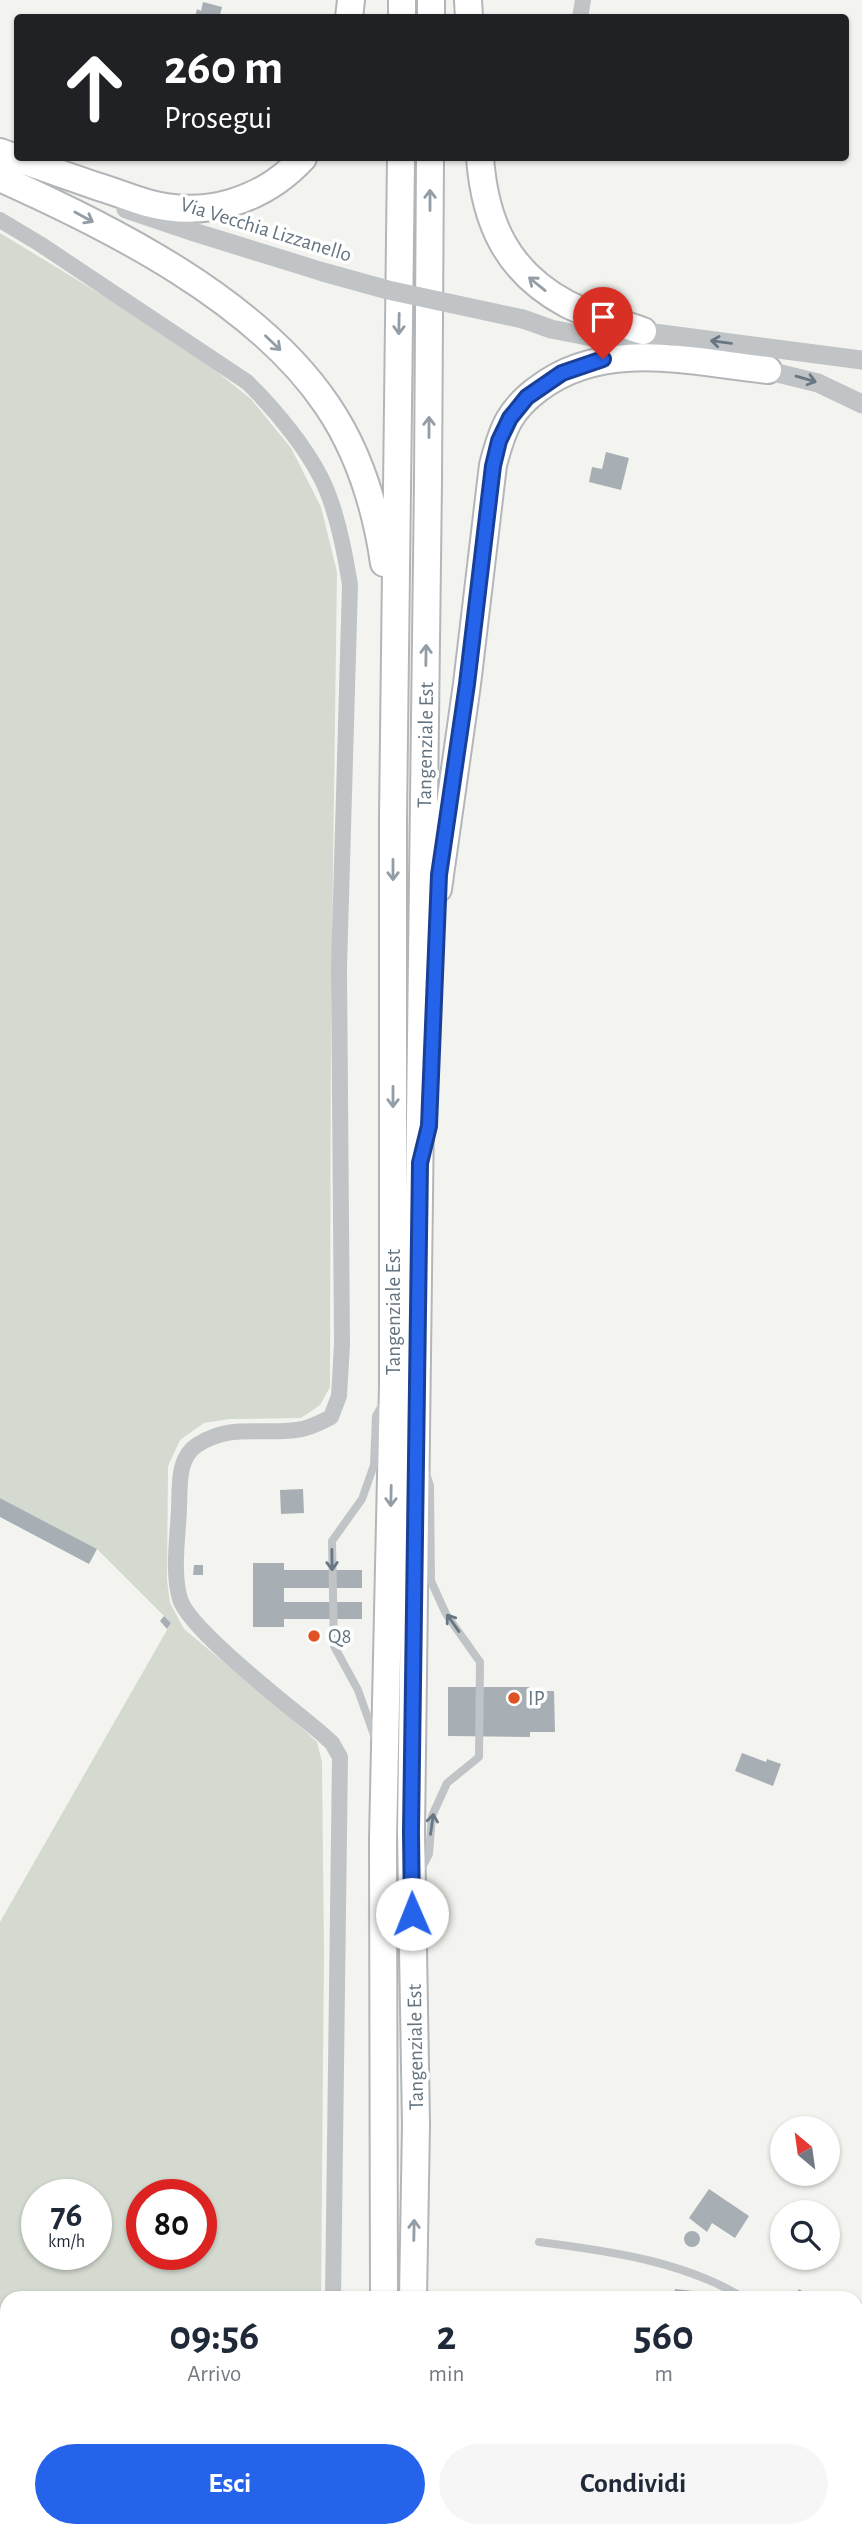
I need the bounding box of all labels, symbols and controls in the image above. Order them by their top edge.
icon: ahead [49,42,140,133]
text: 260 m [164,44,283,93]
text: Prosegui [164,102,272,134]
one-way arrow [423,188,437,211]
street label: Via Vecchia Lizzanello [178,193,354,266]
one-way arrow [73,211,94,224]
one-way arrow [529,276,547,291]
pin [573,287,633,359]
icon: arrive [584,298,622,336]
one-way arrow [392,312,406,335]
one-way arrow [264,334,281,351]
one-way arrow [711,335,733,348]
one-way arrow [794,374,816,387]
one-way arrow [422,416,436,439]
one-way arrow [419,643,433,666]
street label: Tangenziale Est [414,681,437,808]
one-way arrow [386,858,400,881]
one-way arrow [386,1085,400,1108]
street label: Tangenziale Est [383,1249,404,1375]
one-way arrow [384,1484,398,1507]
one-way arrow [325,1548,339,1571]
one-way arrow [446,1614,460,1633]
place label: Q8 [328,1626,351,1647]
marker: Q8 [306,1628,322,1644]
place label: IP [528,1688,545,1709]
marker: IP [506,1690,522,1706]
one-way arrow [426,1813,439,1836]
position arrow [375,1877,449,1951]
street label: Tangenziale Est [404,1983,427,2110]
north arrow [770,2116,840,2186]
map controls [770,2116,840,2270]
speed limit sign: 80 [126,2179,217,2270]
text: 76 [50,2198,83,2233]
button: search [770,2200,840,2270]
one-way arrow [407,2218,421,2241]
text: km/h [48,2233,85,2251]
text: 09:56 [169,2315,259,2357]
text: 2 [437,2315,456,2357]
text: 560 [634,2315,694,2357]
text: Arrivo [187,2363,241,2386]
text: min [429,2363,464,2386]
text: m [654,2363,673,2386]
button: Esci [35,2444,425,2524]
button: Condividi [439,2444,828,2524]

